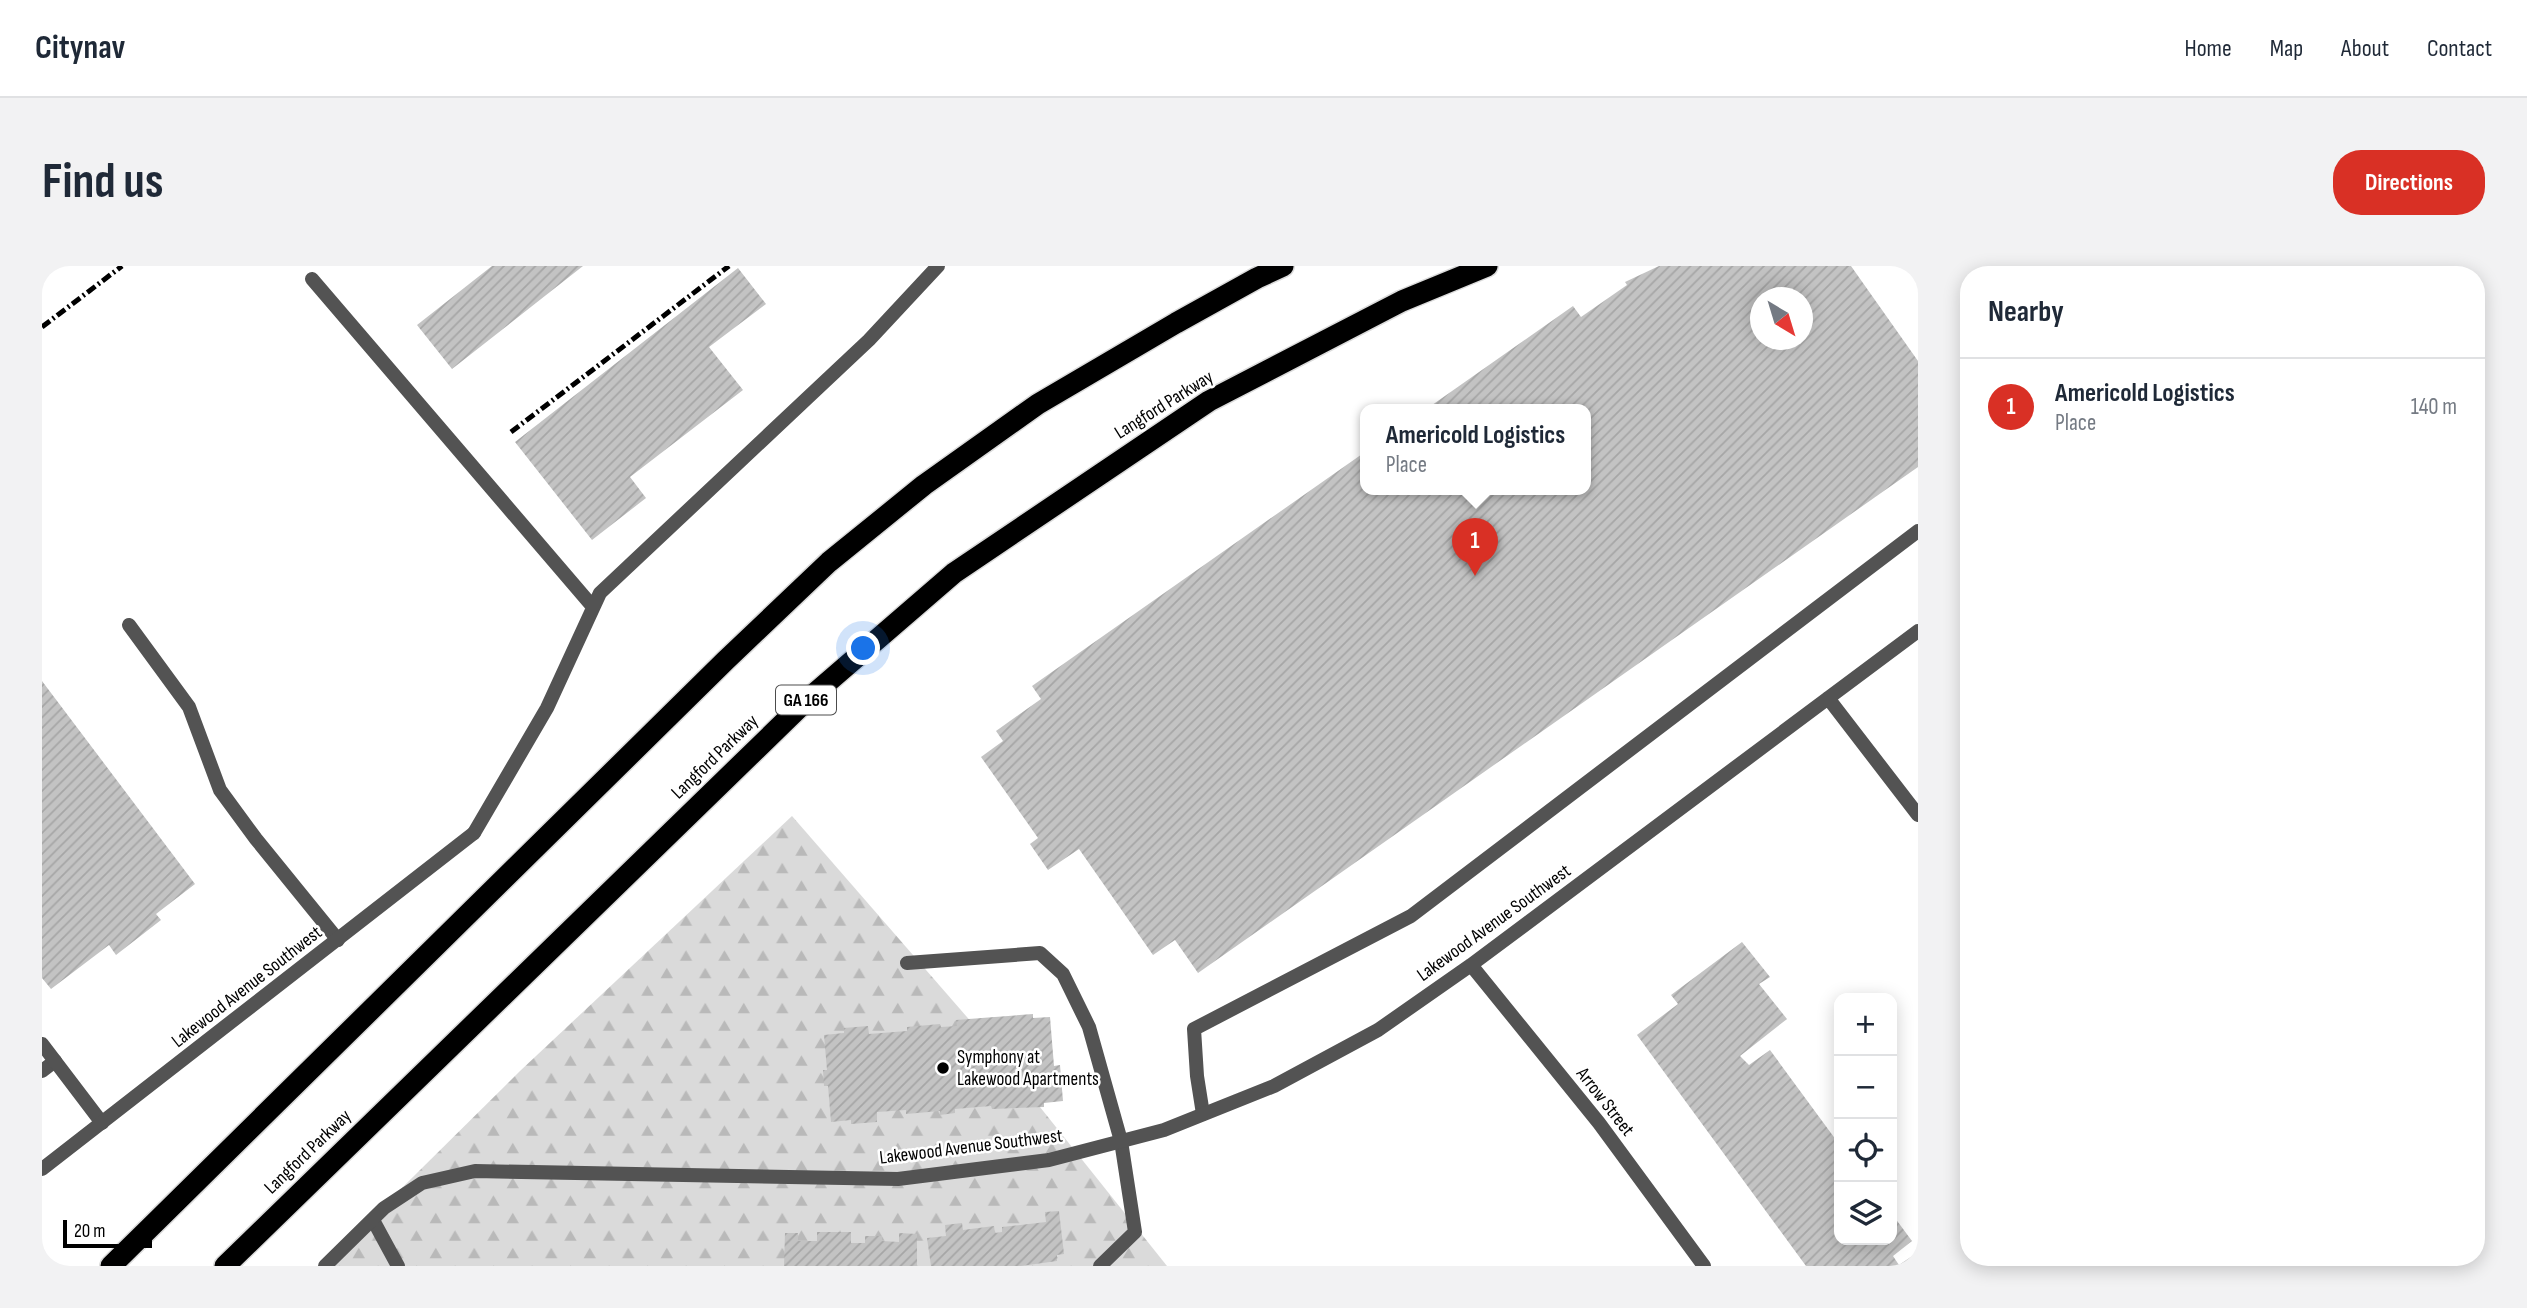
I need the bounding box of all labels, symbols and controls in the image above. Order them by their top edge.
text: Citynav [35,28,125,68]
text: Home [2184,34,2232,63]
text: Map [2270,34,2303,63]
text: About [2341,34,2389,63]
text: Contact [2427,34,2492,63]
button: Directions [2333,150,2485,215]
text: Find us [42,153,164,212]
north arrow [1750,287,1813,350]
text: Nearby [1988,294,2064,330]
street label: Langford Parkway [1110,365,1218,444]
text: Americold Logistics [2055,378,2235,409]
text: 1 [2006,393,2016,421]
text: 140 m [2411,393,2457,421]
popup [1360,404,1591,495]
text: Place [2055,409,2096,437]
text: Americold Logistics [1386,420,1565,451]
text: Place [1386,451,1427,479]
pin: 1 [1452,518,1498,576]
your location [846,631,880,665]
road number: GA 166 [776,686,836,714]
street label: Langford Parkway [667,709,764,804]
street label: Lakewood Avenue Southwest [1413,859,1576,986]
street label: Lakewood Avenue Southwest [167,921,327,1053]
map controls [1834,993,1897,1245]
button: + [1834,993,1897,1056]
place label: Symphony at Lakewood Apartments [957,1046,1099,1091]
button: − [1834,1056,1897,1119]
marker: Symphony at Lakewood Apartments [935,1060,951,1076]
street label: Arrow Street [1570,1062,1639,1141]
street label: Langford Parkway [260,1104,357,1199]
button: locate [1834,1119,1897,1182]
street label: Lakewood Avenue Southwest [878,1124,1064,1170]
button: layers [1834,1182,1897,1245]
scale bar [63,1217,152,1249]
text: 20 m [74,1220,106,1243]

